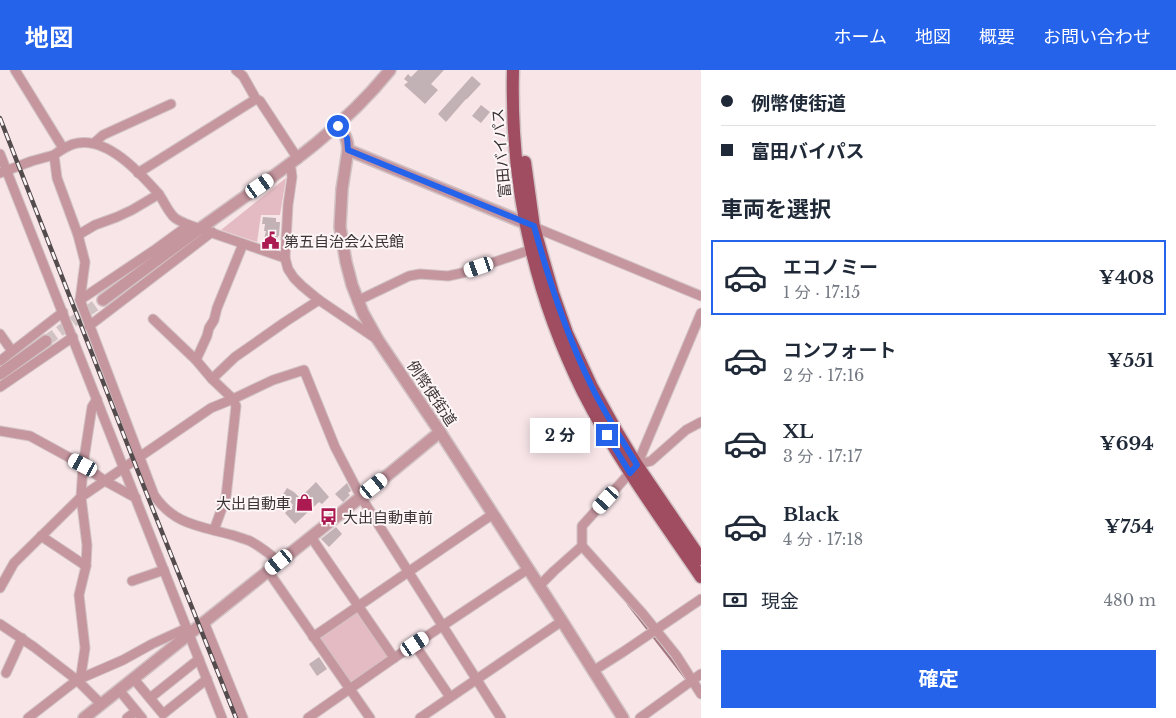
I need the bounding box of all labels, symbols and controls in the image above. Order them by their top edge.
text: 地図 [25,23,73,52]
text: ホーム [834,26,887,48]
text: 地図 [915,26,951,48]
text: 概要 [979,26,1015,48]
text: お問い合わせ [1043,26,1151,48]
text: 例幣使街道 [751,92,846,115]
street label: 富田バイパス [488,107,514,199]
route start [327,115,349,137]
text: 富田バイパス [751,140,865,163]
car [243,171,276,201]
text: 車両を選択 [721,196,831,223]
public building icon: 第五自治会公民館 [260,231,280,251]
place label: 第五自治会公民館 [284,232,404,251]
car [462,255,495,279]
icon: car [723,255,768,300]
text: エコノミー [783,256,878,279]
text: ¥408 [1099,266,1154,289]
text: 1 分 · 17:15 [783,282,860,302]
icon: car [723,338,768,383]
text: コンフォート [783,339,896,362]
text: ¥551 [1107,349,1154,372]
street label: 例幣使街道 [403,357,461,429]
text: 2 分 · 17:16 [783,365,864,385]
callout: 2 分 [530,418,590,452]
text: XL [783,420,813,443]
icon: car [723,421,768,466]
route end [596,424,618,446]
text: 2 分 [545,425,575,445]
text: ¥694 [1100,432,1154,455]
text: 3 分 · 17:17 [783,446,862,466]
car [66,451,99,479]
car [357,471,390,501]
car [590,484,621,516]
shop icon: 大出自動車 [295,493,315,513]
place label: 大出自動車 [216,494,291,513]
text: Black [783,503,839,526]
icon: car [723,504,768,549]
bus stop icon: 大出自動車前 [319,507,339,527]
place label: 大出自動車前 [343,508,433,527]
text: ¥754 [1104,515,1154,538]
text: 4 分 · 17:18 [783,529,863,549]
car [262,547,295,577]
icon: cash [721,586,749,614]
text: 現金 [761,590,799,613]
text: 480 m [1104,590,1156,610]
car [398,629,431,659]
button: 確定 [721,650,1156,708]

